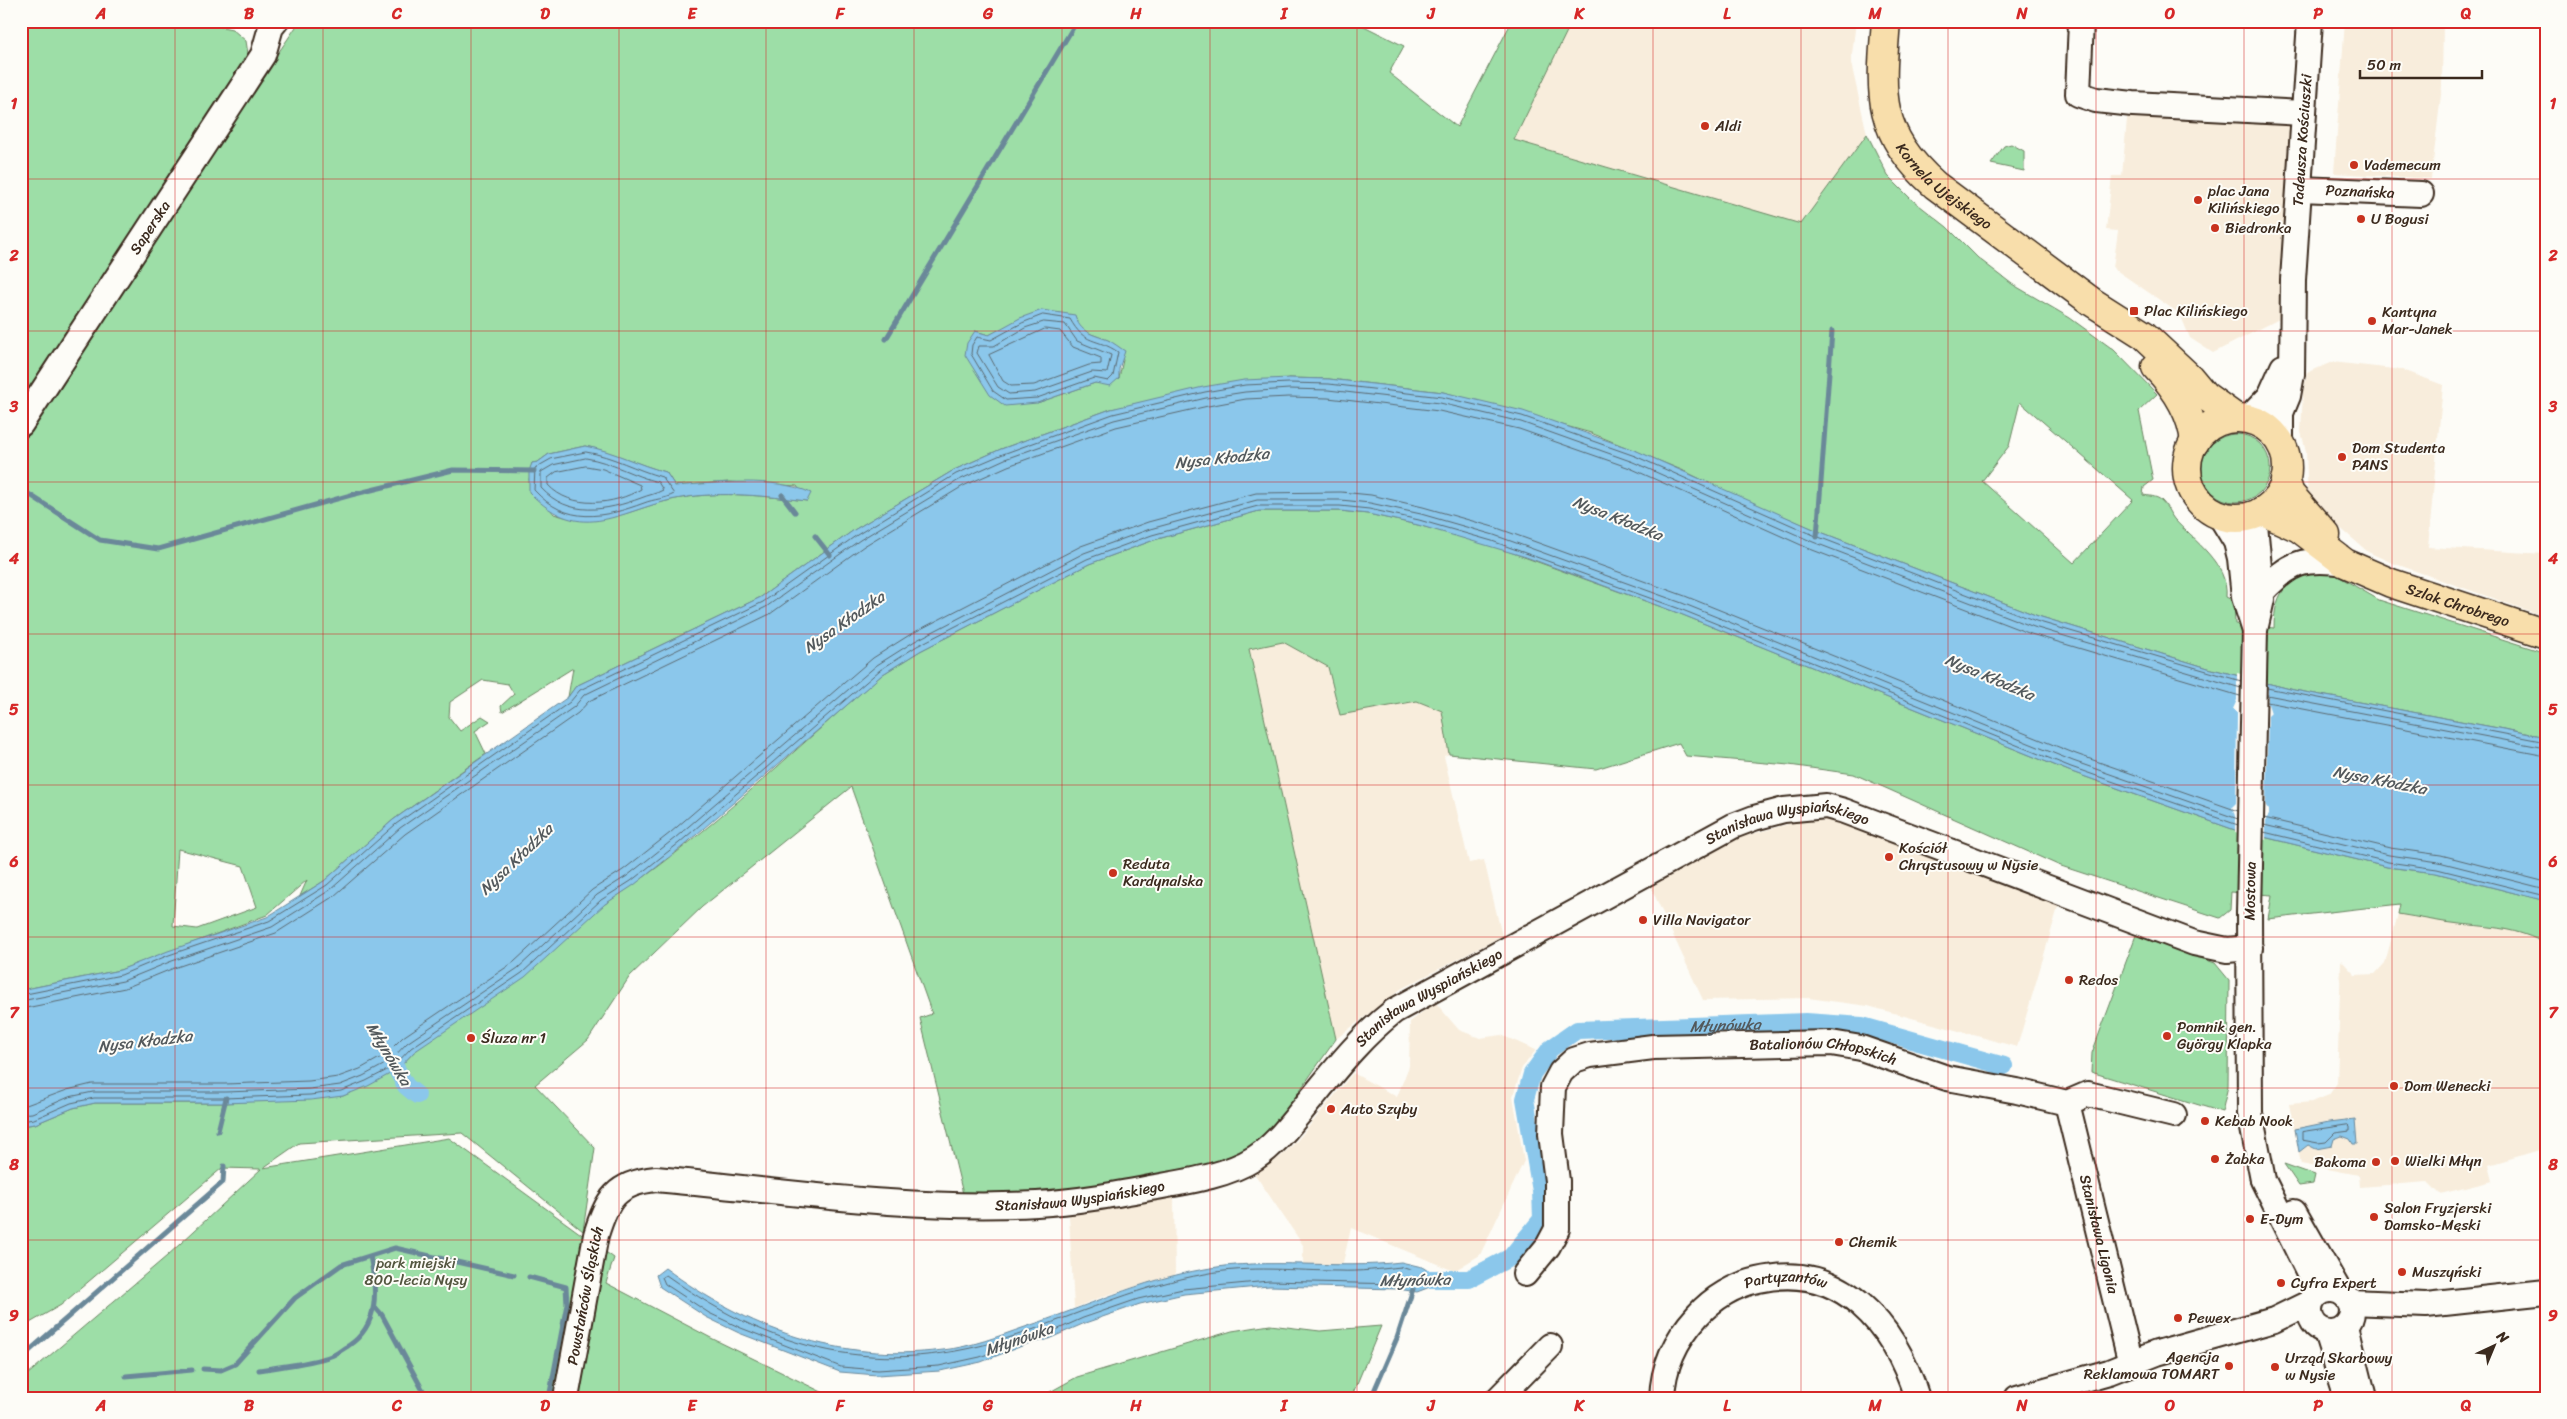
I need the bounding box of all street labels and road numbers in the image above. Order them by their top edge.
street label: Tadeusza Kościuszki [2285,72,2320,207]
street label: Kornela Ujejskiego [1889,137,1998,237]
street label: Poznańska [2325,177,2396,206]
street label: Saperska [122,195,178,260]
street label: Szlak Chrobrego [2402,576,2513,634]
street label: Stanisława Wyspiańskiego [1700,793,1874,852]
street label: Mostowa [2236,861,2264,921]
street label: Stanisława Wyspiańskiego [1349,941,1508,1053]
street label: Batalionów Chłopskich [1749,1029,1901,1073]
street label: Stanisława Ligonia [2072,1172,2126,1297]
street label: Stanisława Wyspiańskiego [995,1173,1167,1218]
street label: Powstańców Śląskich [559,1223,611,1367]
street label: Partyzantów [1741,1263,1832,1296]

